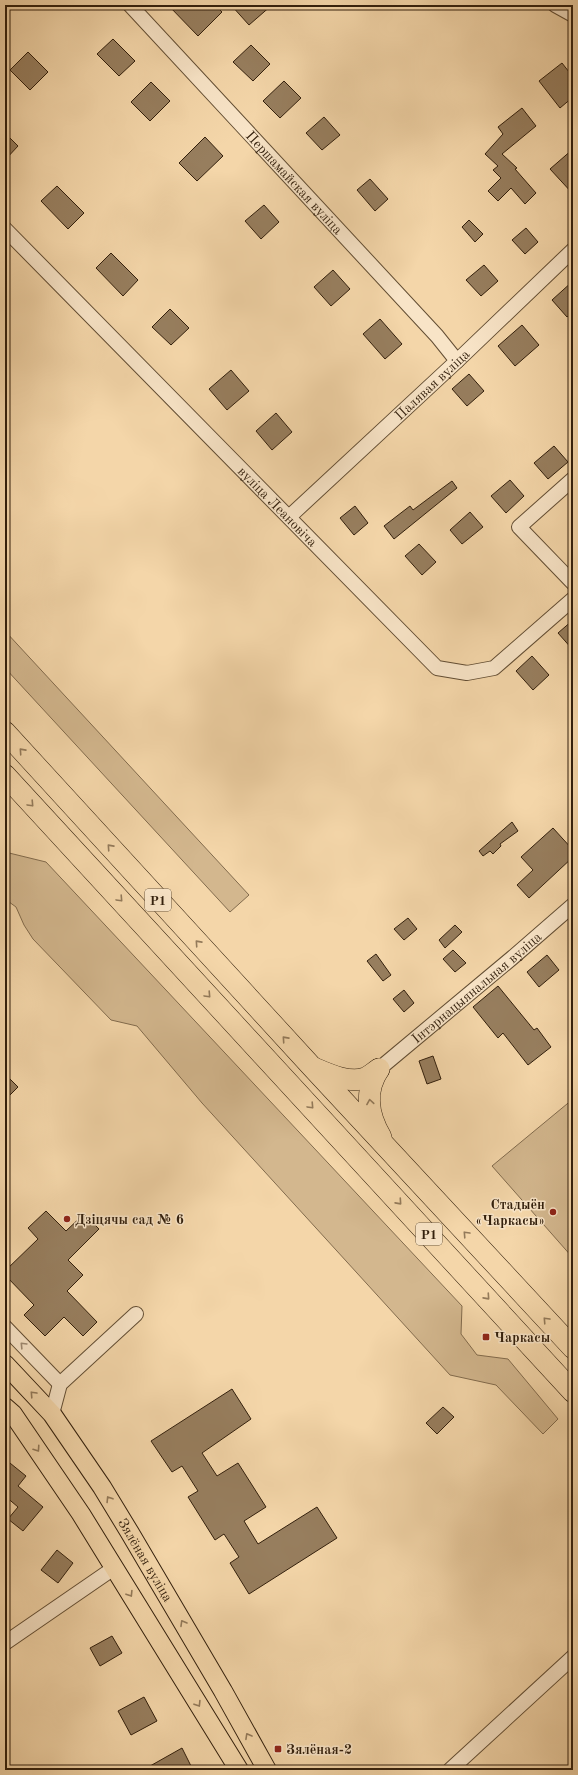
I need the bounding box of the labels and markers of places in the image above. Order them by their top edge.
place label: Стадыён «Чаркасы» [475,1198,545,1228]
marker: Стадыён «Чаркасы» [548,1207,558,1217]
place label: Дзіцячы сад № 6 [75,1213,184,1227]
marker: Дзіцячы сад № 6 [62,1214,72,1224]
place label: Чаркасы [494,1331,551,1345]
marker: Чаркасы [481,1332,491,1342]
place label: Зялёная-2 [286,1743,352,1757]
marker: Зялёная-2 [273,1744,283,1754]

